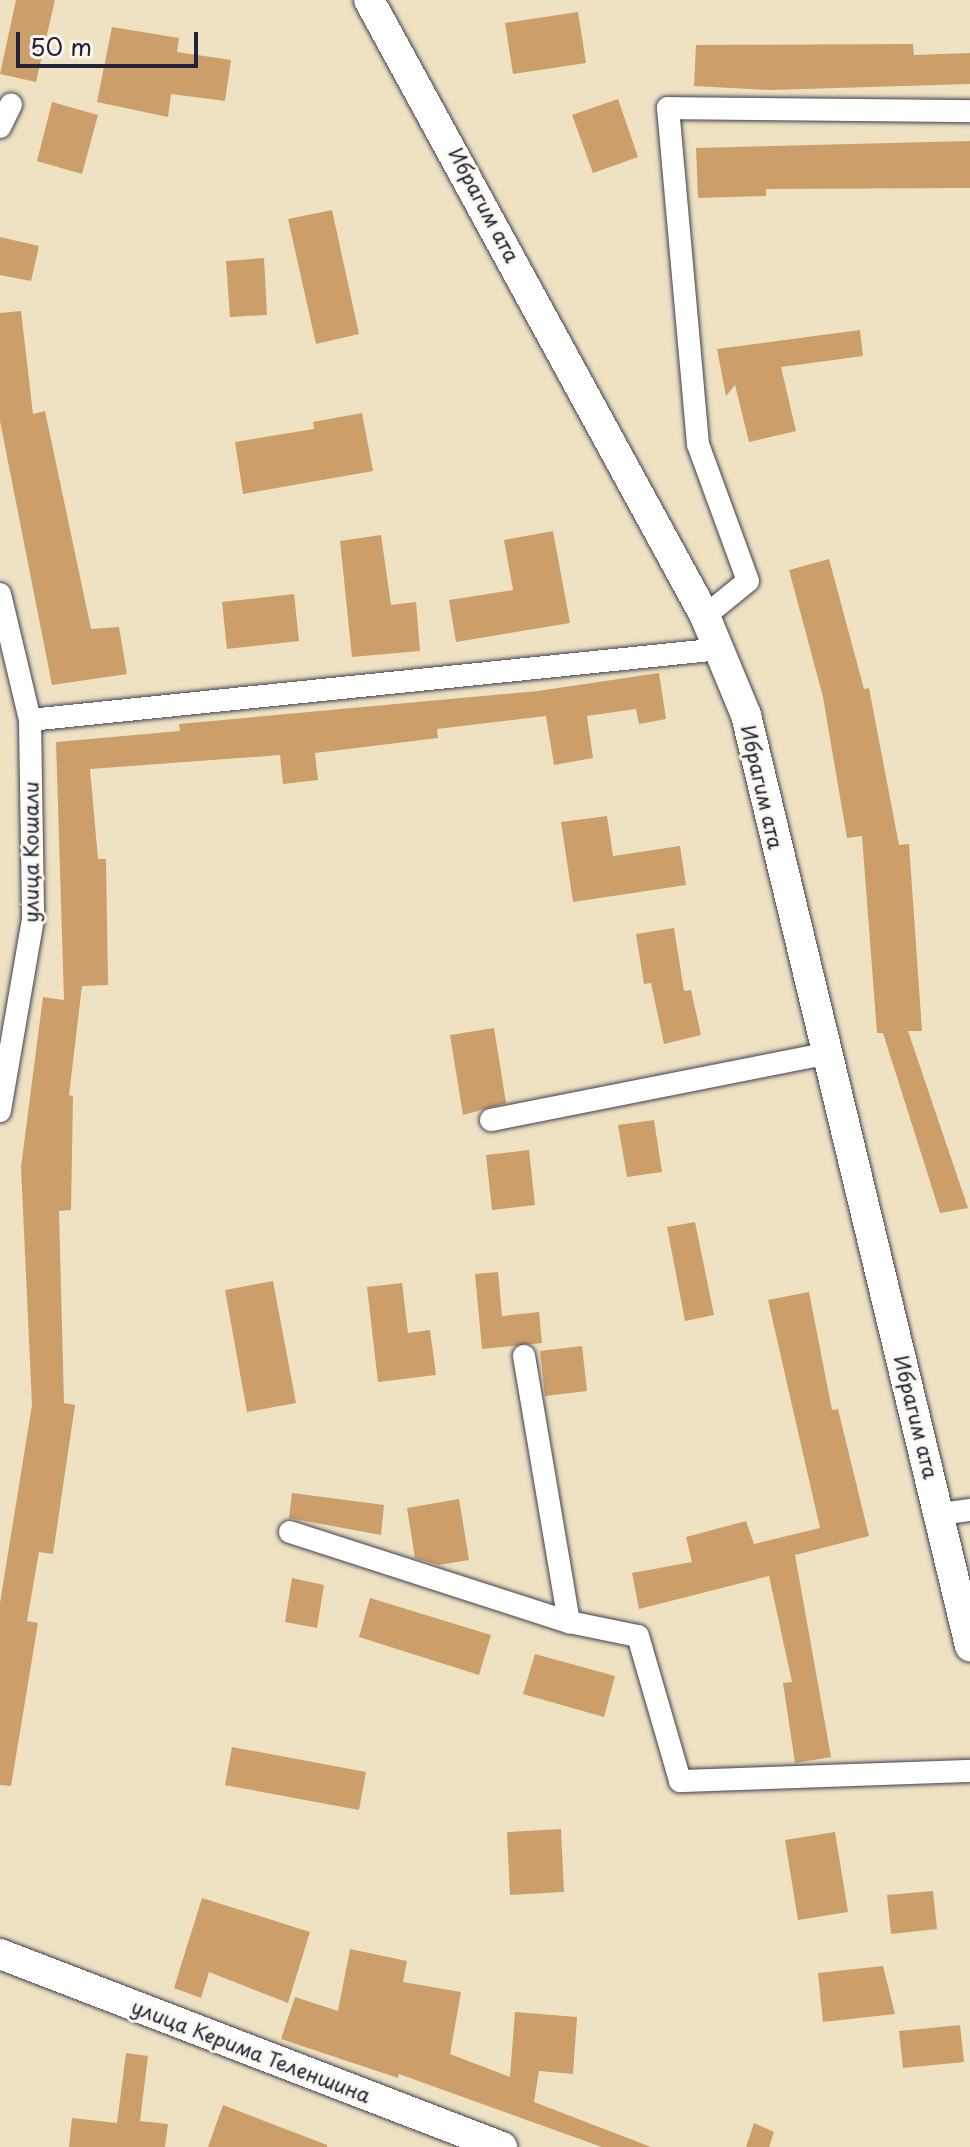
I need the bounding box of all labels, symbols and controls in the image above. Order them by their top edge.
scale bar [20,16,202,66]
text: 50 m [30,28,92,64]
street label: Ибрагим ата [443,143,525,267]
street label: Ибрагим ата [736,722,788,852]
street label: улица Кошали [19,781,43,923]
street label: Ибрагим ата [889,1352,943,1482]
street label: улица Керима Теленшина [127,1994,375,2108]

